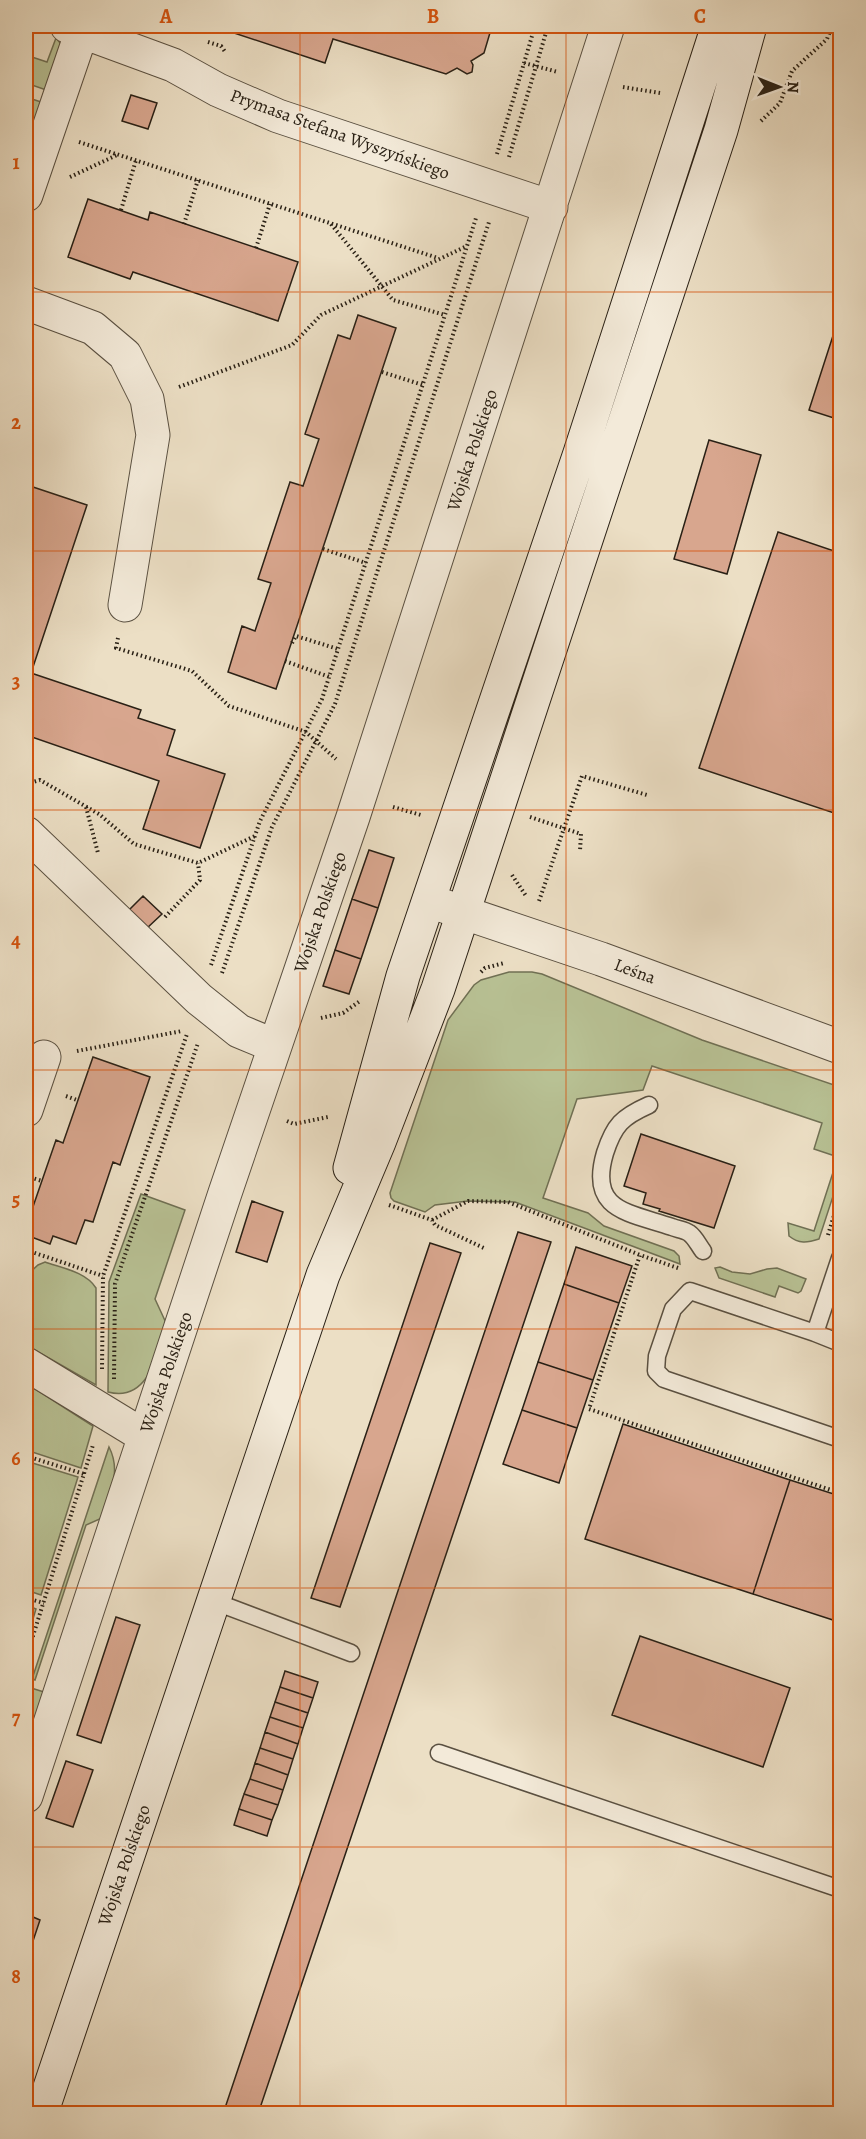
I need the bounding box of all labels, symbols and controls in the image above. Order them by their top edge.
text: A [159,3,173,30]
text: B [427,3,439,30]
text: C [694,3,706,30]
north arrow [749,57,809,117]
text: N [782,81,804,94]
street label: Prymasa Stefana Wyszyńskiego [227,83,453,185]
text: 1 [12,149,20,176]
street label: Wojska Polskiego [441,386,503,515]
text: 2 [11,409,21,436]
text: 3 [12,668,20,695]
street label: Wojska Polskiego [288,848,352,977]
text: 4 [11,927,21,954]
street label: Leśna [611,952,660,990]
text: 5 [12,1186,20,1213]
street label: Wojska Polskiego [134,1308,198,1437]
text: 6 [11,1445,21,1472]
text: 7 [12,1704,21,1731]
street label: Wojska Polskiego [92,1801,156,1930]
text: 8 [11,1963,21,1990]

